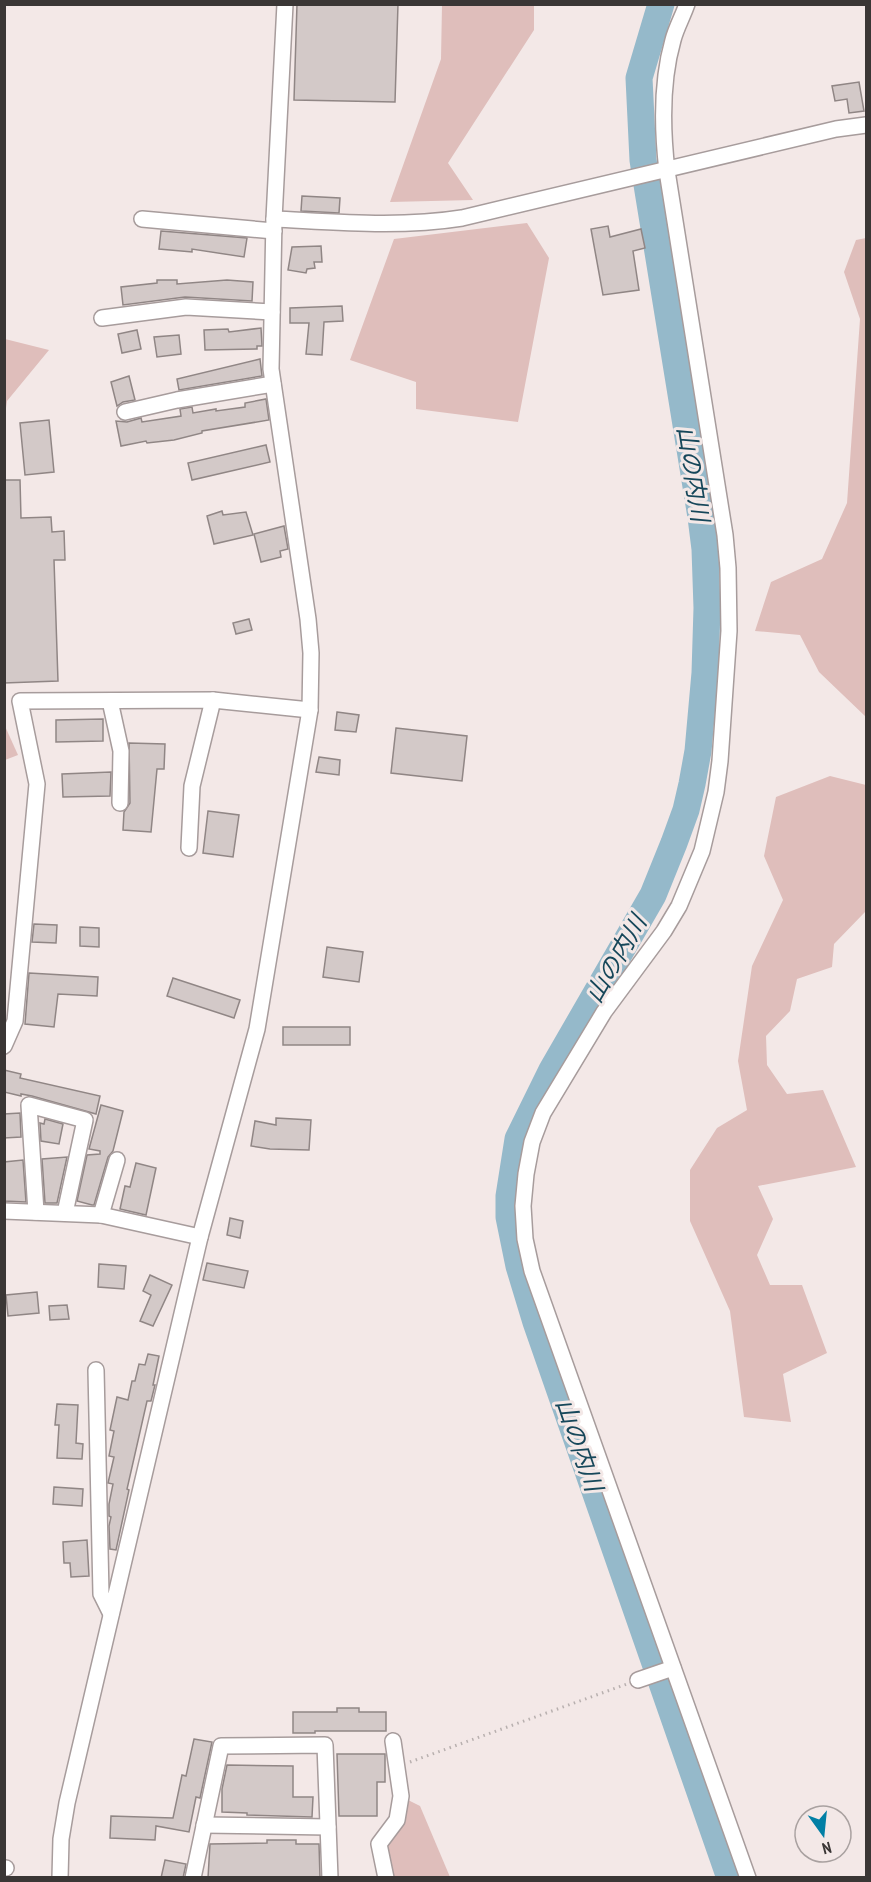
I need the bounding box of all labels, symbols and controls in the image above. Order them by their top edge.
water label: 山の内川 [671,424,717,527]
water label: 山の内川 [578,907,654,1008]
water label: 山の内川 [549,1394,611,1498]
north arrow [793,1804,853,1864]
text: N [820,1838,834,1859]

